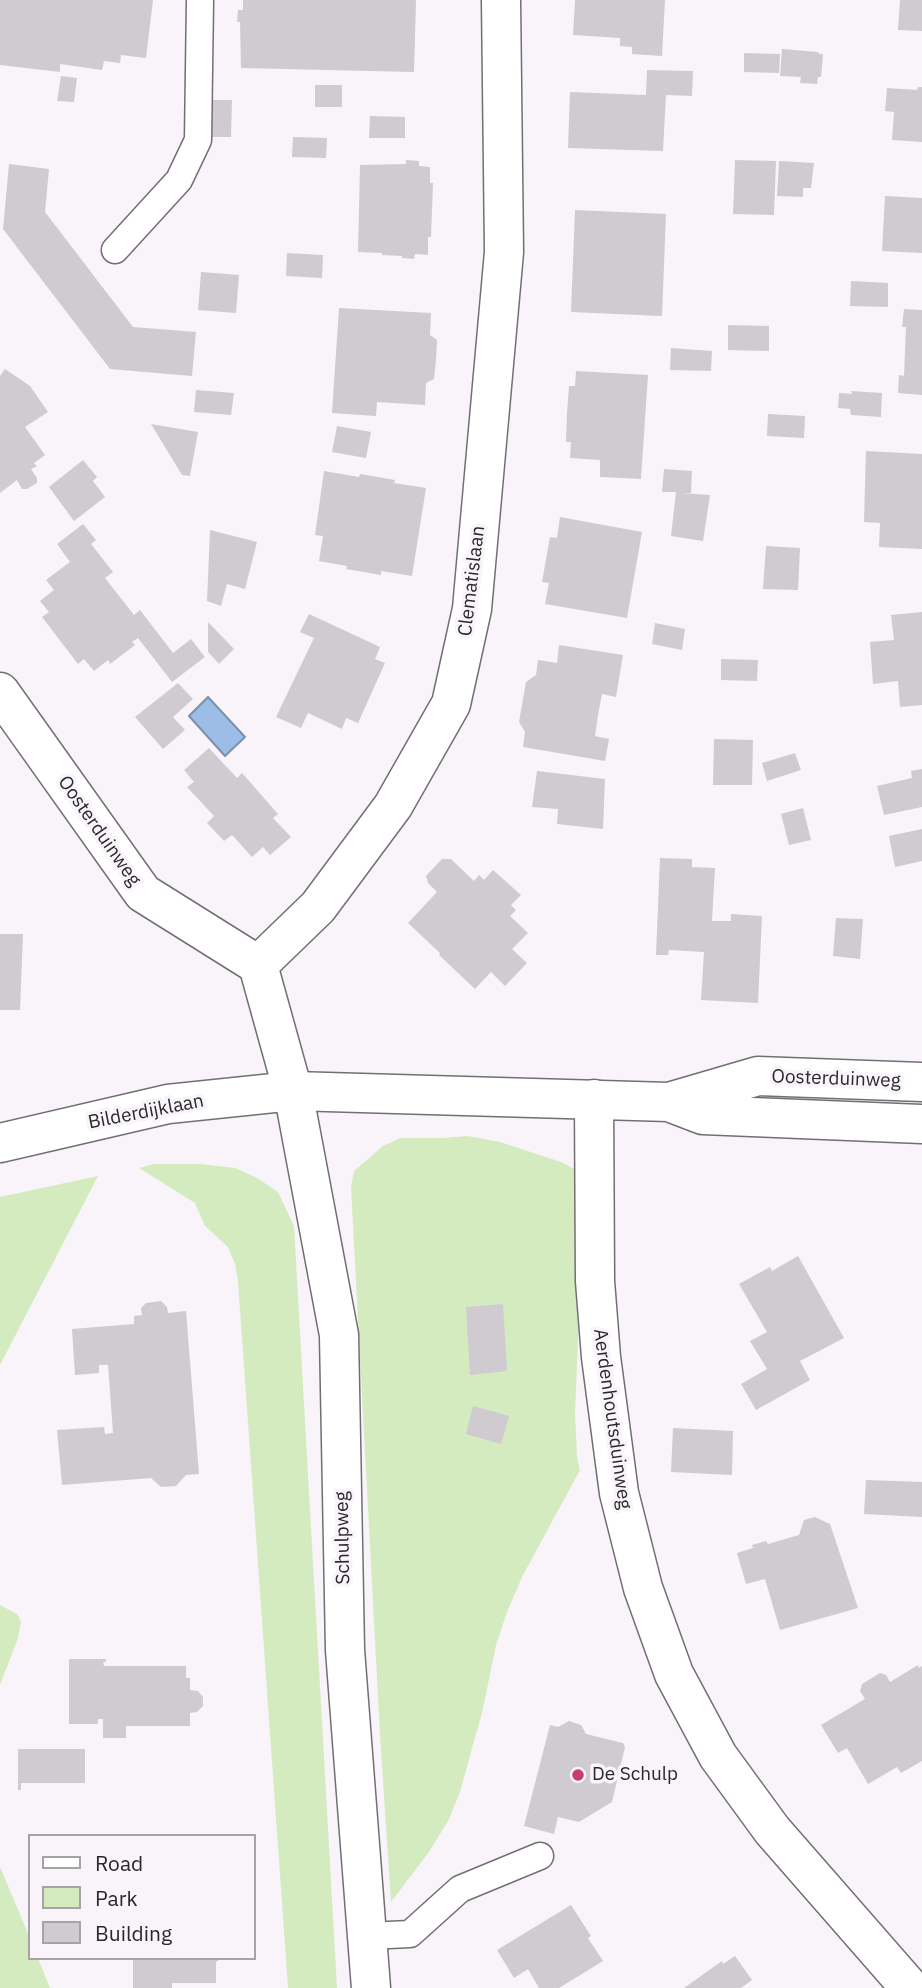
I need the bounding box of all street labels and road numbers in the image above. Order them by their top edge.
street label: Clematislaan [454,524,490,638]
street label: Oosterduinweg [53,771,145,891]
street label: Oosterduinweg [771,1065,901,1093]
street label: Bilderdijklaan [86,1090,206,1134]
street label: Aerdenhoutsduinweg [588,1327,636,1511]
street label: Schulpweg [331,1491,355,1585]

